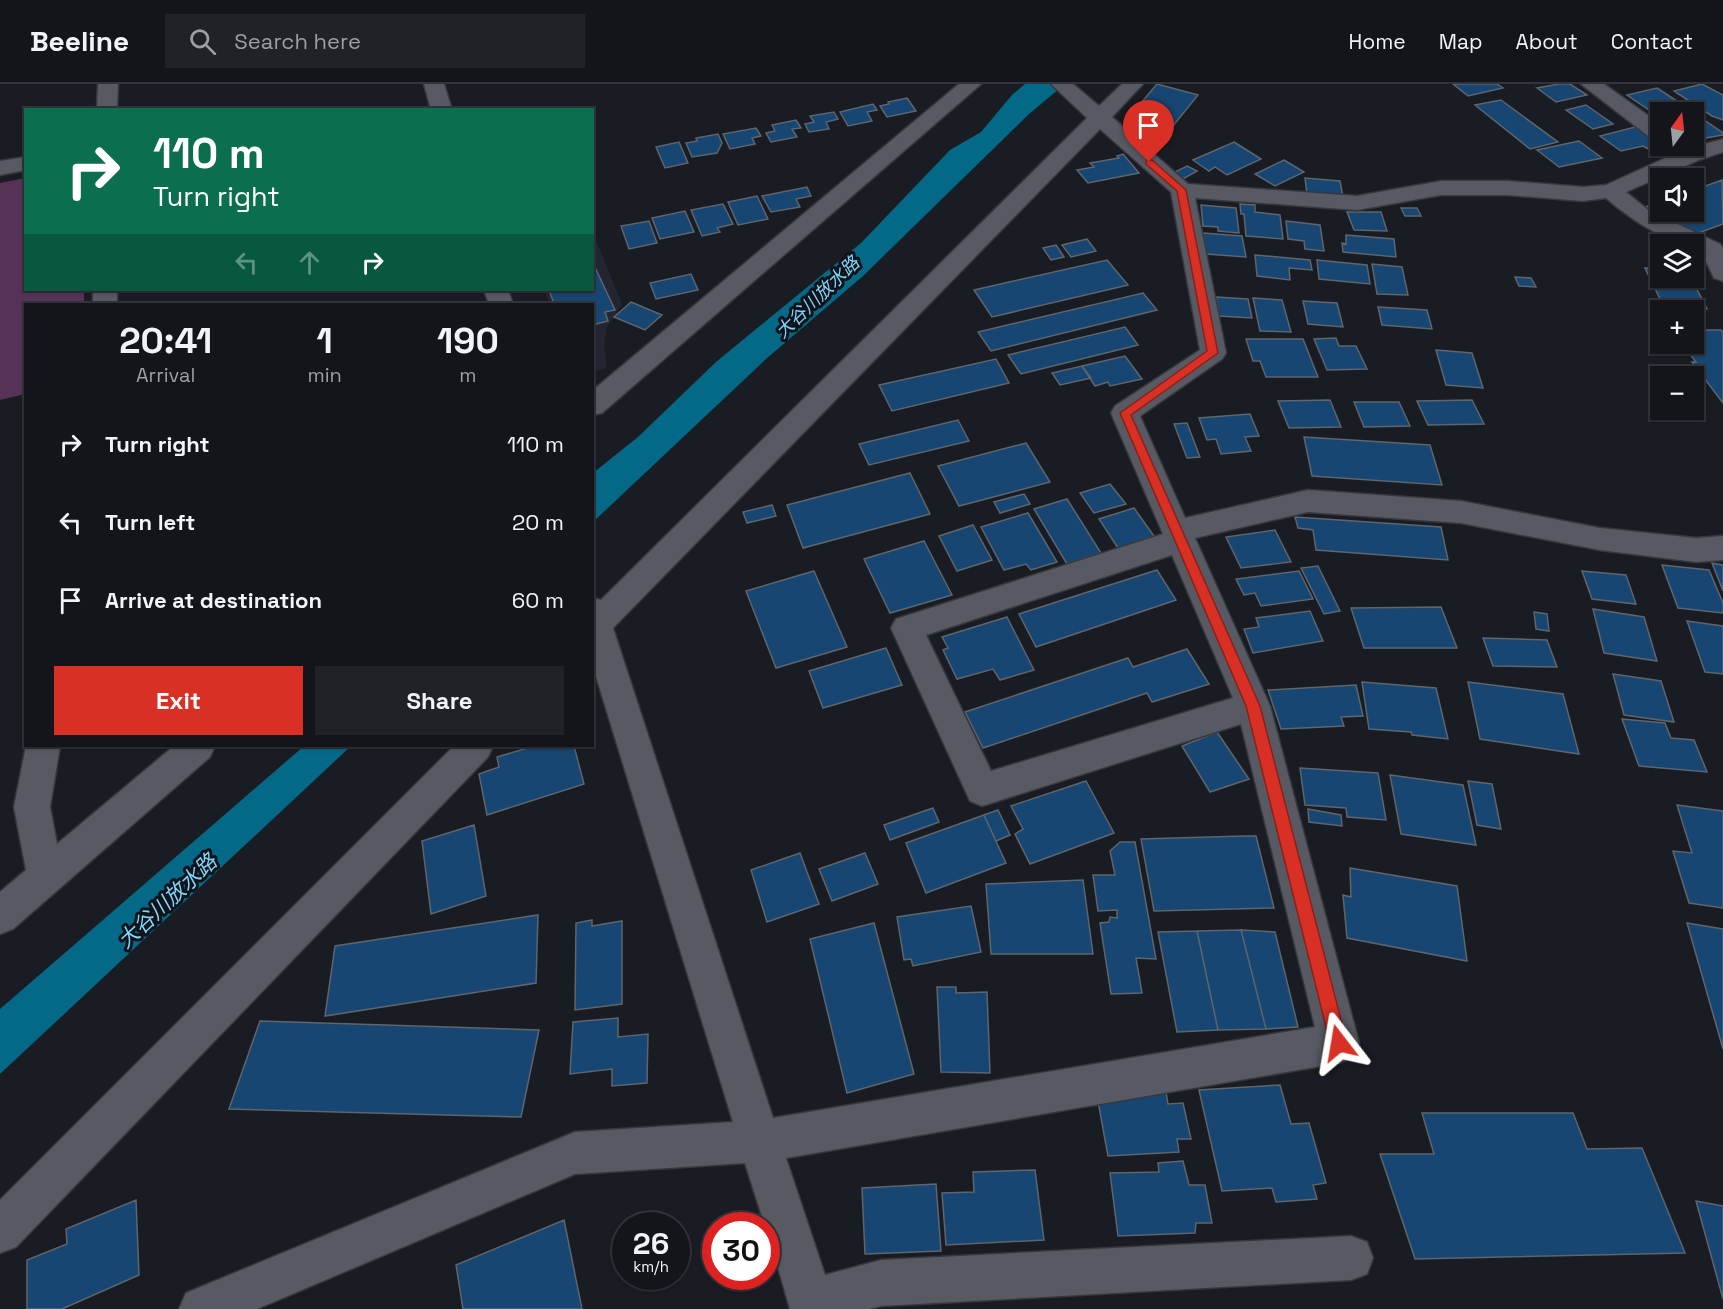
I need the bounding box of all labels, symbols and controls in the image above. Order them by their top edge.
search box [165,14,585,68]
text: Beeline [30,23,129,59]
icon: search [186,25,219,58]
text: Search here [234,27,361,55]
text: Home [1348,28,1406,55]
text: Map [1439,28,1483,55]
text: About [1516,28,1578,55]
text: Contact [1611,28,1693,55]
pin [1123,100,1174,162]
north arrow [1650,102,1704,156]
map controls [1650,102,1704,420]
icon: arrive [1132,109,1165,142]
text: 110 m [153,127,265,180]
icon: right [54,132,132,210]
button: sound [1650,168,1704,222]
text: Turn right [153,179,280,214]
button: layers [1650,234,1704,288]
icon: left [230,246,263,279]
icon: ahead [293,246,326,279]
icon: right [356,246,389,279]
water label: 大谷川放水路 [770,250,865,343]
button: + [1650,300,1704,354]
text: 20:41 [119,318,212,364]
text: 1 [317,318,333,364]
text: 190 [437,318,499,364]
text: Arrival [136,362,195,388]
text: min [308,362,342,388]
text: m [459,362,477,388]
button: − [1650,366,1704,420]
icon: right [54,428,87,461]
text: Turn right [105,430,210,458]
text: 110 m [507,430,564,458]
icon: left [54,506,87,539]
text: Turn left [105,508,195,536]
text: 20 m [512,508,564,536]
icon: arrive [54,584,87,617]
text: Arrive at destination [105,586,322,614]
text: 60 m [512,586,564,614]
button: Exit [54,666,303,735]
button: Share [315,666,564,735]
water label: 大谷川放水路 [112,847,224,954]
position arrow [1307,1011,1371,1075]
speed limit sign: 30 [702,1212,780,1290]
text: 26 [633,1224,669,1263]
text: km/h [633,1257,669,1276]

